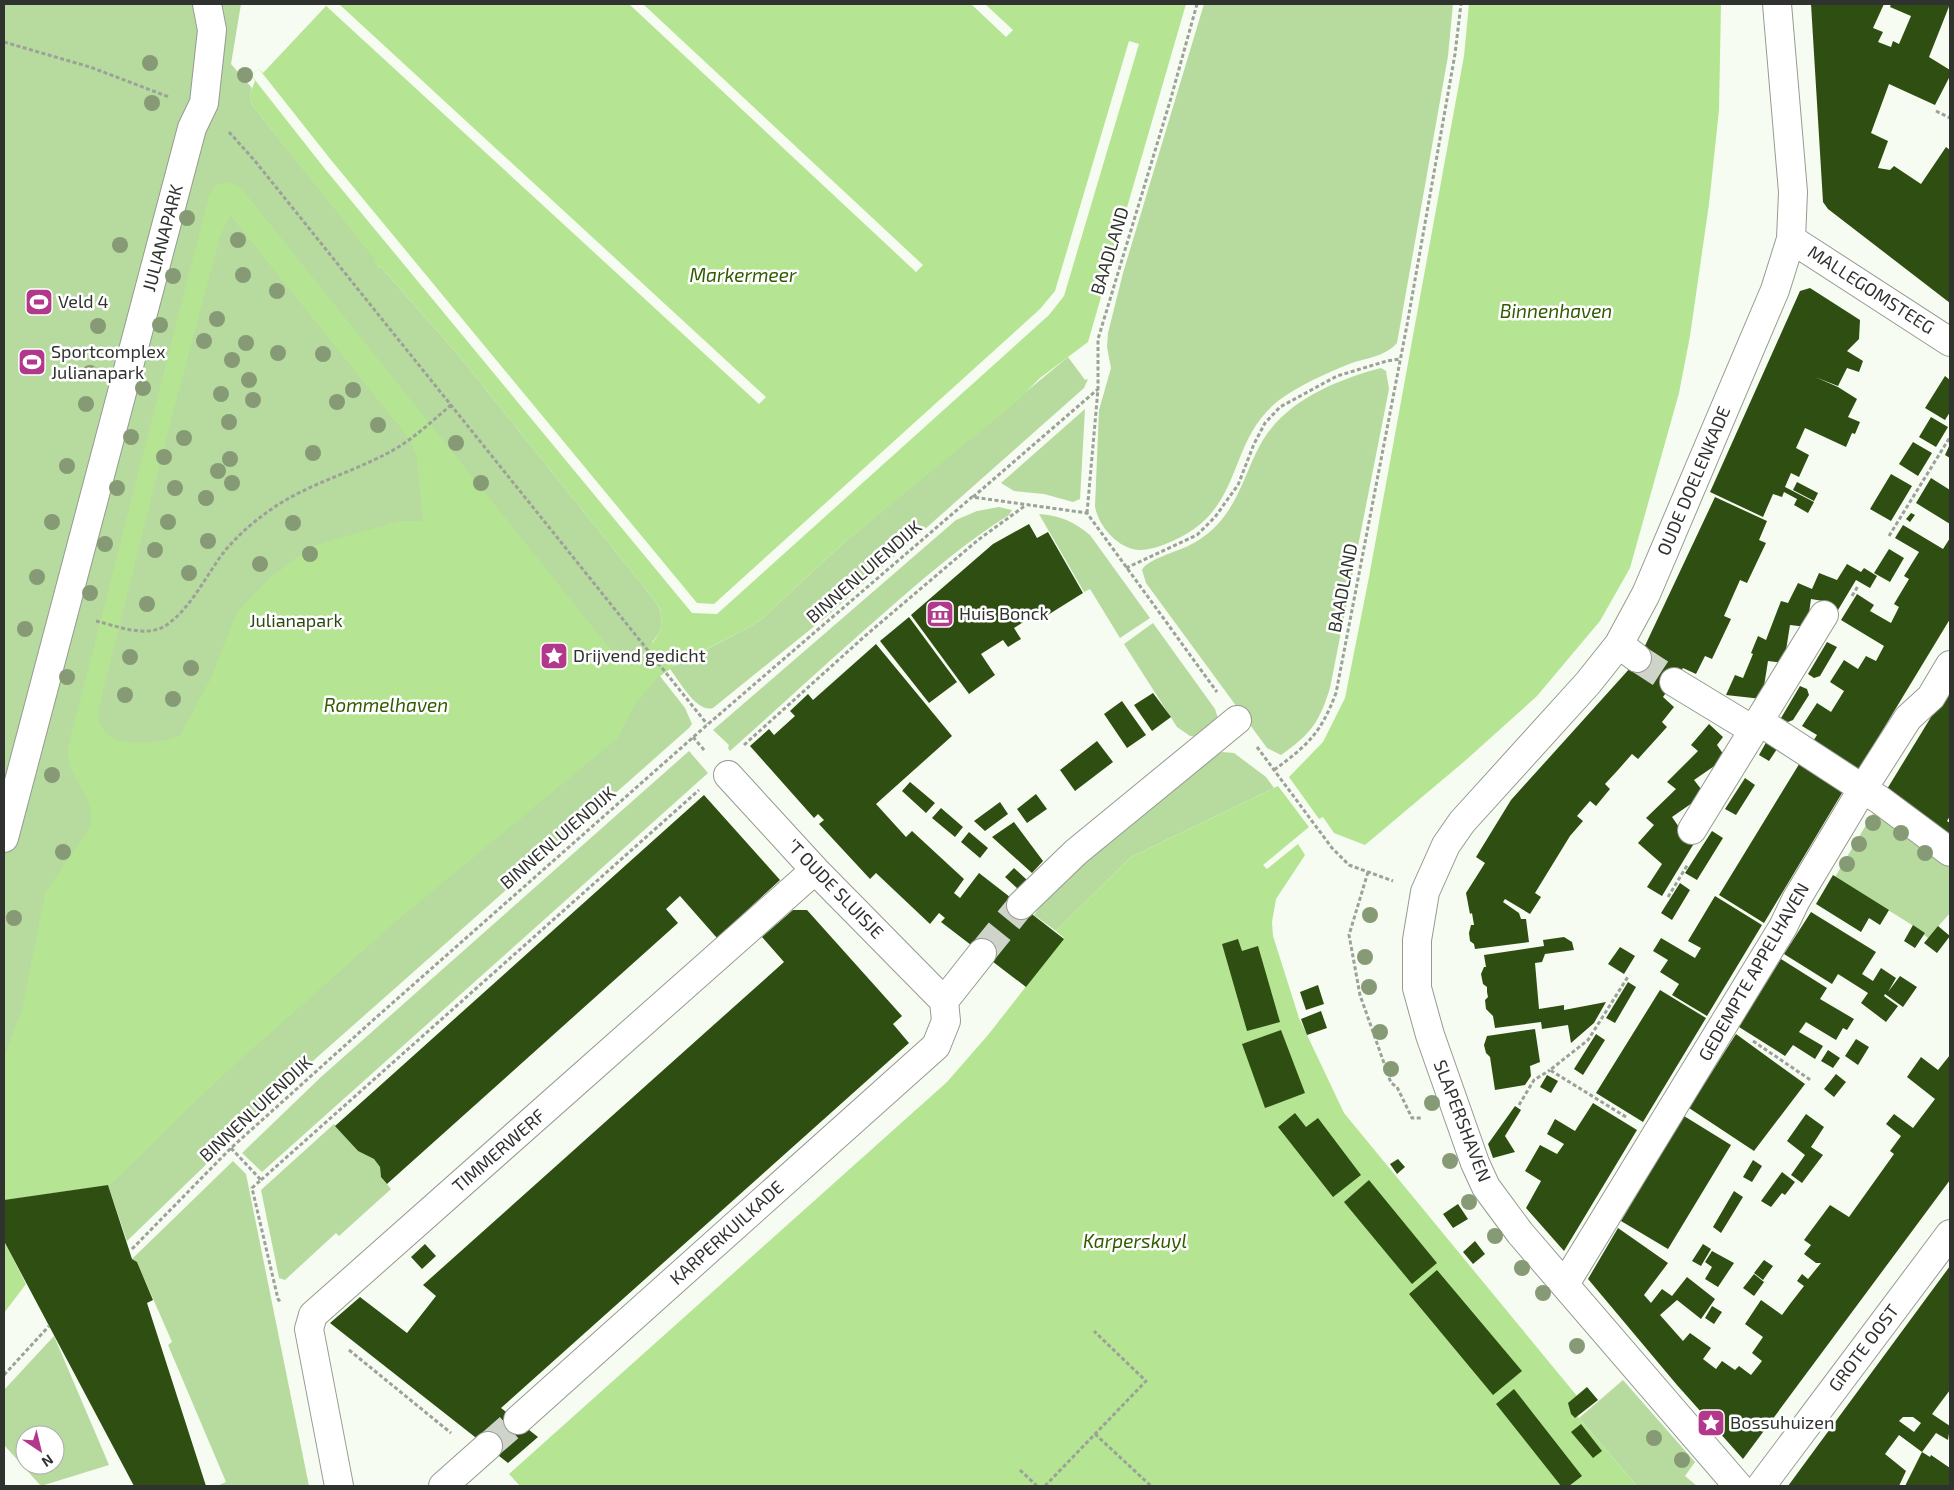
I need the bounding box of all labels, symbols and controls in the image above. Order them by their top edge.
street label: JULIANAPARK [137,181,187,294]
street label: BAADLAND [1085,204,1133,297]
street label: MALLEGOMSTEEG [1804,240,1939,338]
water label: Markermeer [689,263,797,286]
sports icon: Veld 4 [24,287,54,317]
place label: Veld 4 [58,290,109,312]
water label: Binnenhaven [1500,299,1612,322]
place label: Sportcomplex Julianapark [51,340,166,383]
sports icon: Sportcomplex Julianapark [17,347,47,377]
street label: OUDE DOELENKADE [1652,403,1734,559]
street label: BINNENLUIENDIJK [801,515,926,627]
street label: BAADLAND [1323,541,1361,634]
museum icon: Huis Bonck [925,599,955,629]
place label: Huis Bonck [959,602,1049,624]
park label: Julianapark [249,609,343,631]
place icon: Drijvend gedicht [539,641,569,671]
place label: Drijvend gedicht [573,644,706,666]
water label: Rommelhaven [324,693,448,716]
street label: BINNENLUIENDIJK [495,781,620,893]
street label: 'T OUDE SLUISJE [783,834,889,943]
street label: GEDEMPTE APPELHAVEN [1693,879,1813,1064]
street label: BINNENLUIENDIJK [194,1050,316,1166]
street label: SLAPERSHAVEN [1430,1057,1496,1185]
street label: TIMMERWERF [447,1104,550,1197]
street label: KARPERKUILKADE [665,1175,788,1289]
water label: Karperskuyl [1083,1229,1187,1253]
street label: GROTE OOST [1823,1299,1903,1395]
place icon: Bossuhuizen [1696,1408,1726,1438]
place label: Bossuhuizen [1730,1411,1834,1433]
north arrow [15,1425,65,1475]
text: N [39,1451,57,1471]

